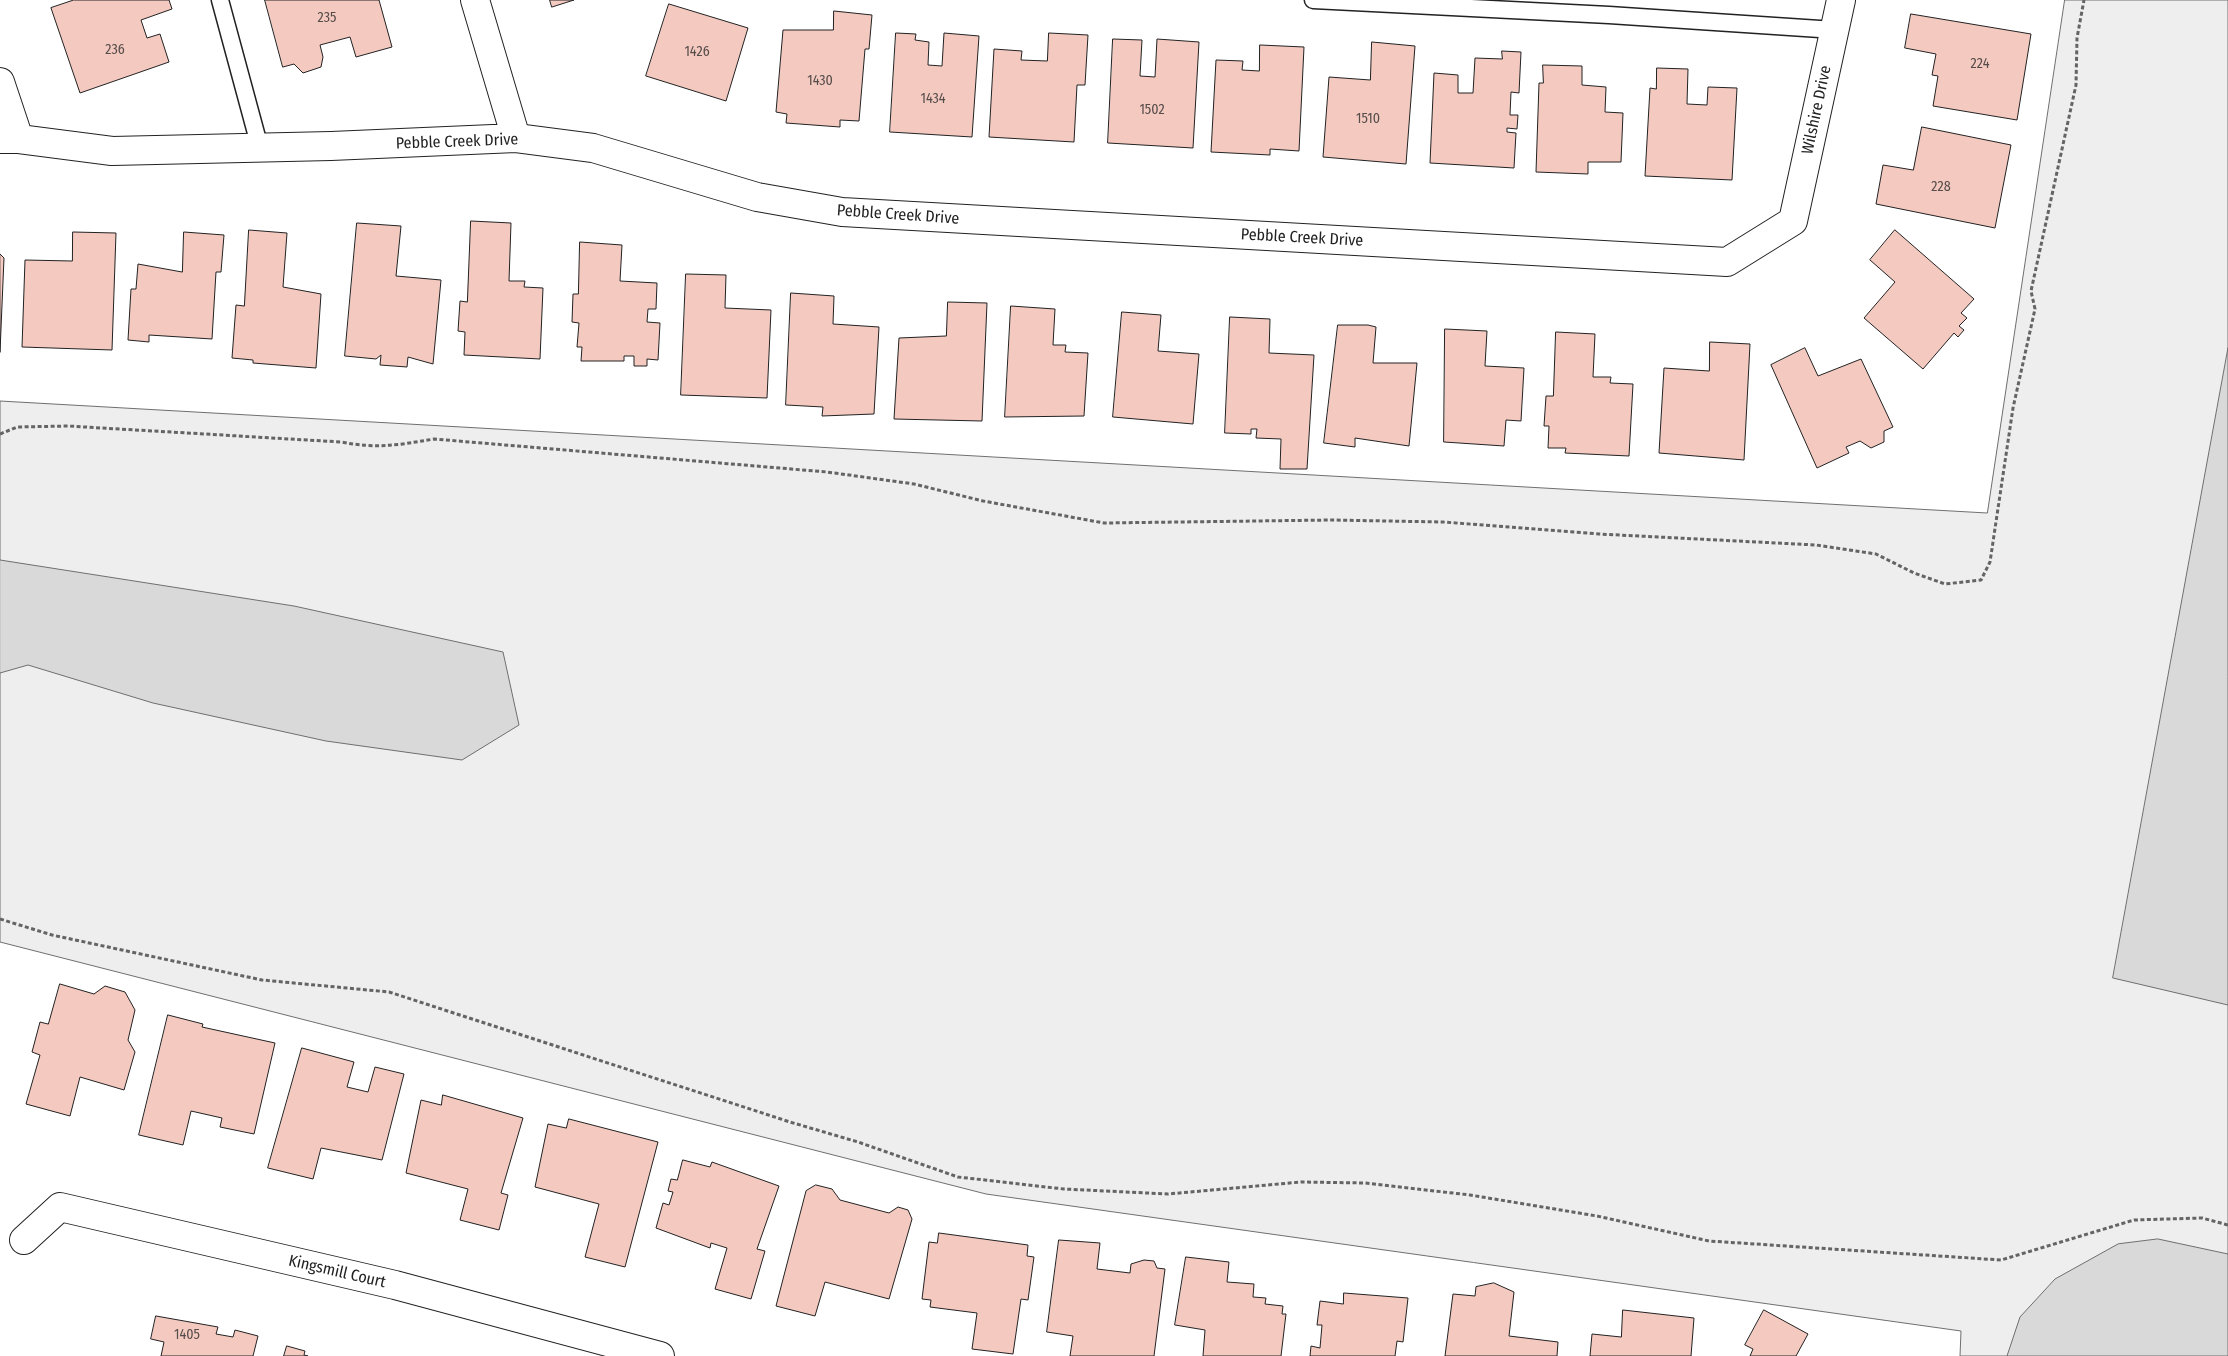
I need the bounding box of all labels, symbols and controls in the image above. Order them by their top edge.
house number: 235 [318,10,336,26]
house number: 236 [105,42,125,58]
house number: 1426 [684,44,710,60]
house number: 224 [1971,56,1989,72]
street label: Wilshire Drive [1798,64,1836,156]
house number: 1430 [807,73,833,89]
house number: 1434 [920,91,946,107]
house number: 1502 [1139,102,1165,118]
house number: 1510 [1356,111,1380,127]
street label: Pebble Creek Drive [395,130,519,154]
house number: 228 [1931,179,1951,195]
street label: Pebble Creek Drive [836,201,960,229]
street label: Pebble Creek Drive [1240,225,1364,251]
street label: Kingsmill Court [287,1251,387,1293]
house number: 1405 [174,1327,200,1343]

